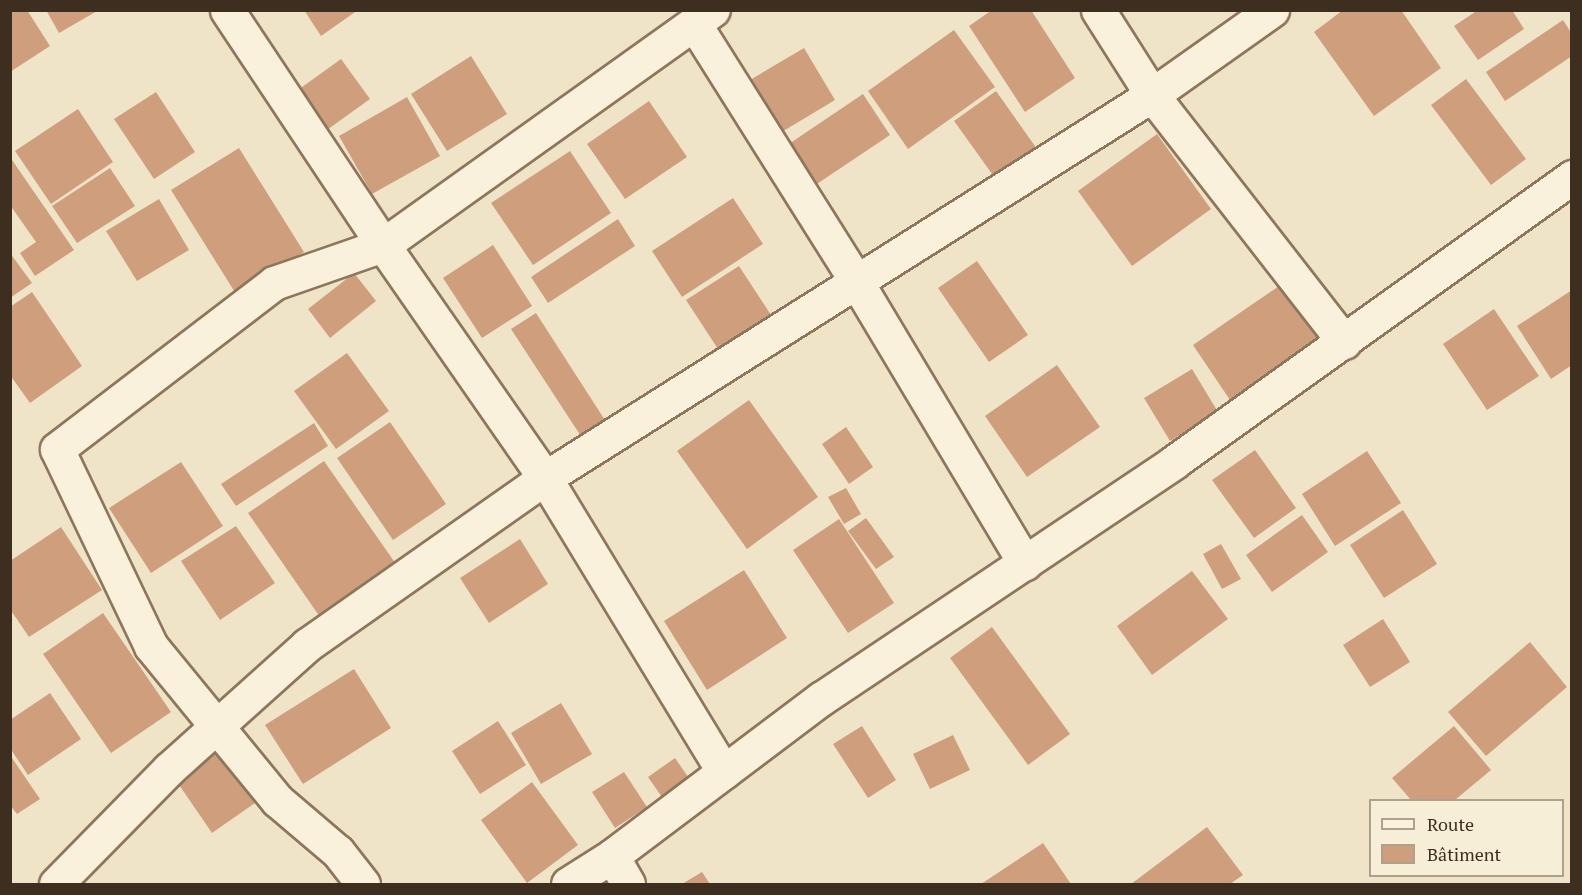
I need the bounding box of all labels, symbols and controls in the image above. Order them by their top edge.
legend [1369,799,1564,877]
text: Route [1427,812,1474,836]
text: Bâtiment [1427,842,1501,866]

